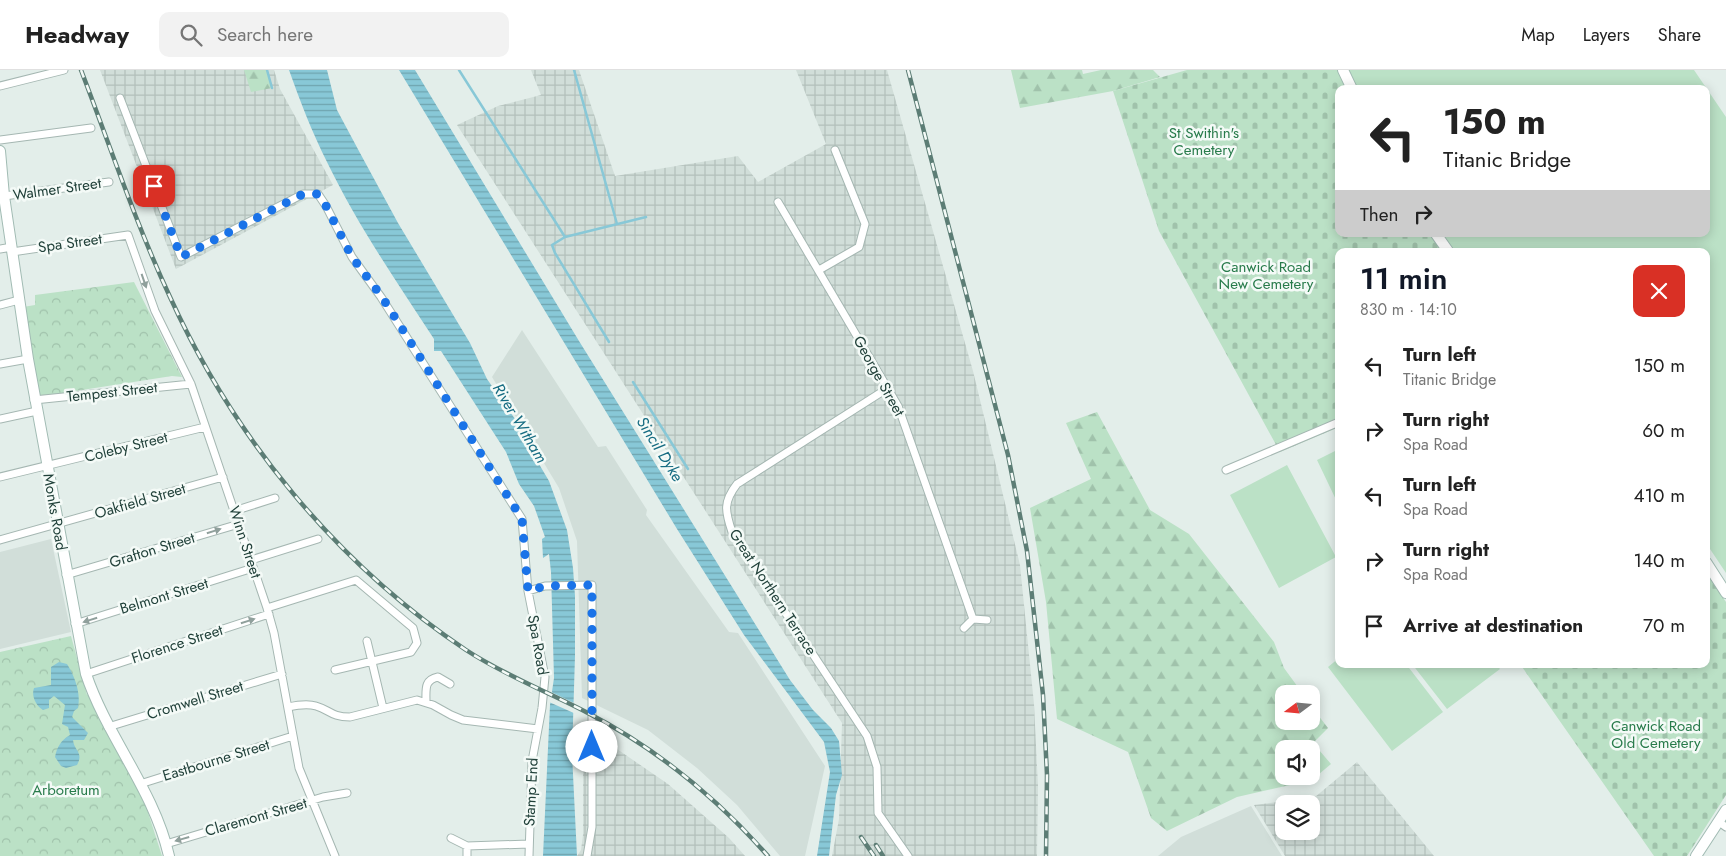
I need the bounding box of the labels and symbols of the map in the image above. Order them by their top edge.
park label: St Swithin's Cemetery [1169,122,1239,161]
pin [133,165,175,207]
street label: Walmer Street [11,172,103,206]
street label: Spa Street [37,228,104,258]
park label: Canwick Road New Cemetery [1219,256,1314,295]
one-way arrow [140,274,148,289]
street label: George Street [848,332,910,421]
street label: Tempest Street [66,376,159,408]
water label: River Witham [487,379,553,467]
water label: Sincil Dyke [631,412,689,486]
street label: Coleby Street [82,426,170,468]
street label: Monks Road [37,472,73,552]
street label: Oakfield Street [92,477,189,525]
street label: Winn Street [223,503,267,581]
street label: Great Northern Terrace [724,524,822,660]
street label: Grafton Street [107,526,198,573]
one-way arrow [206,527,221,535]
street label: Belmont Street [117,572,211,620]
street label: Spa Road [522,613,554,677]
one-way arrow [82,616,97,624]
one-way arrow [241,616,256,624]
street label: Florence Street [128,619,226,669]
street label: Cromwell Street [144,675,246,725]
north arrow [1275,685,1320,730]
park label: Canwick Road Old Cemetery [1611,715,1701,754]
position arrow [565,720,617,772]
street label: Eastbourne Street [160,733,273,787]
street label: Stamp End [518,757,544,827]
park label: Arboretum [32,779,100,801]
street label: Claremont Street [202,792,310,842]
one-way arrow [174,835,190,843]

